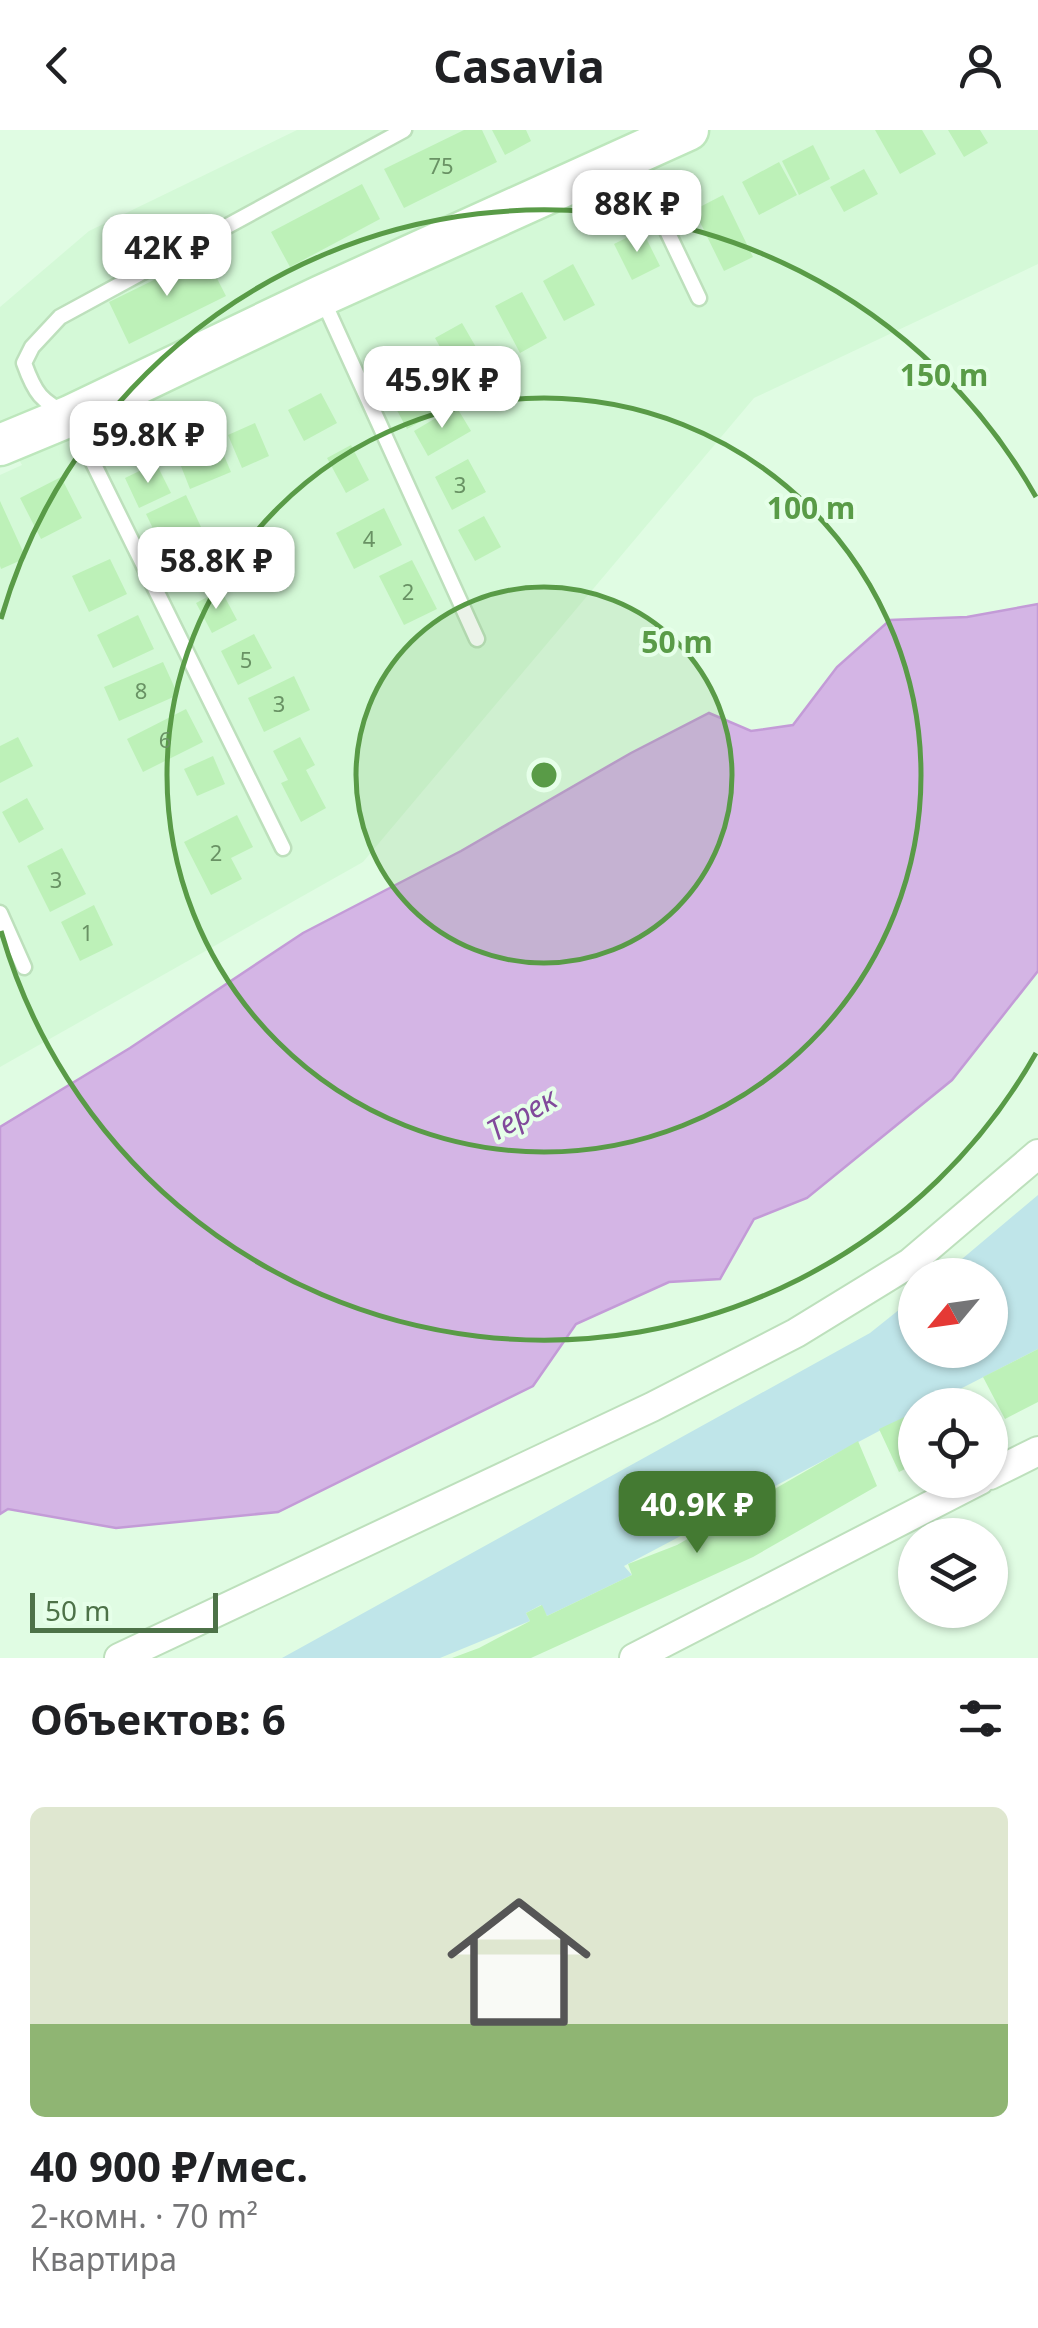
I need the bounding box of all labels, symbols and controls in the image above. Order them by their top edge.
text: Casavia [433,35,605,96]
icon: back [30,38,85,93]
icon: person [953,38,1008,93]
house number: 75 [428,150,454,180]
pin: 88K ₽ [567,170,707,255]
text: 88K ₽ [594,181,680,224]
pin: 42K ₽ [97,214,237,299]
text: 42K ₽ [124,225,210,268]
pin: 45.9K ₽ [350,346,534,431]
text: 150 m [900,354,988,395]
text: 45.9K ₽ [386,357,498,400]
pin: 59.8K ₽ [56,401,240,486]
text: 59.8K ₽ [92,412,204,455]
house number: 3 [454,469,466,499]
text: 100 m [767,487,855,528]
house number: 4 [363,523,376,553]
pin: 58.8K ₽ [124,527,308,612]
text: 58.8K ₽ [160,538,272,581]
house number: 2 [402,576,414,606]
text: 50 m [641,621,713,662]
house number: 5 [240,644,252,674]
house number: 8 [135,675,147,705]
house number: 3 [273,688,285,718]
house number: 6 [159,724,171,754]
centre of rings [526,757,562,793]
house number: 2 [210,837,222,867]
house number: 3 [50,864,62,894]
house number: 1 [81,917,93,947]
water label: Терек [478,1076,566,1150]
north arrow [898,1258,1008,1368]
map controls [898,1258,1008,1628]
button: locate [898,1388,1008,1498]
pin: 40.9K ₽ [605,1471,789,1556]
text: 40.9K ₽ [641,1482,753,1525]
button: layers [898,1518,1008,1628]
scale bar [30,1588,218,1632]
text: 50 m [45,1591,111,1629]
text: Объектов: 6 [30,1690,286,1747]
icon: filters [953,1691,1008,1746]
icon: home [429,1872,609,2052]
text: 40 900 ₽/мес. [30,2137,308,2194]
text: 2-комн. · 70 m² [30,2194,258,2237]
text: Квартира [30,2237,177,2280]

